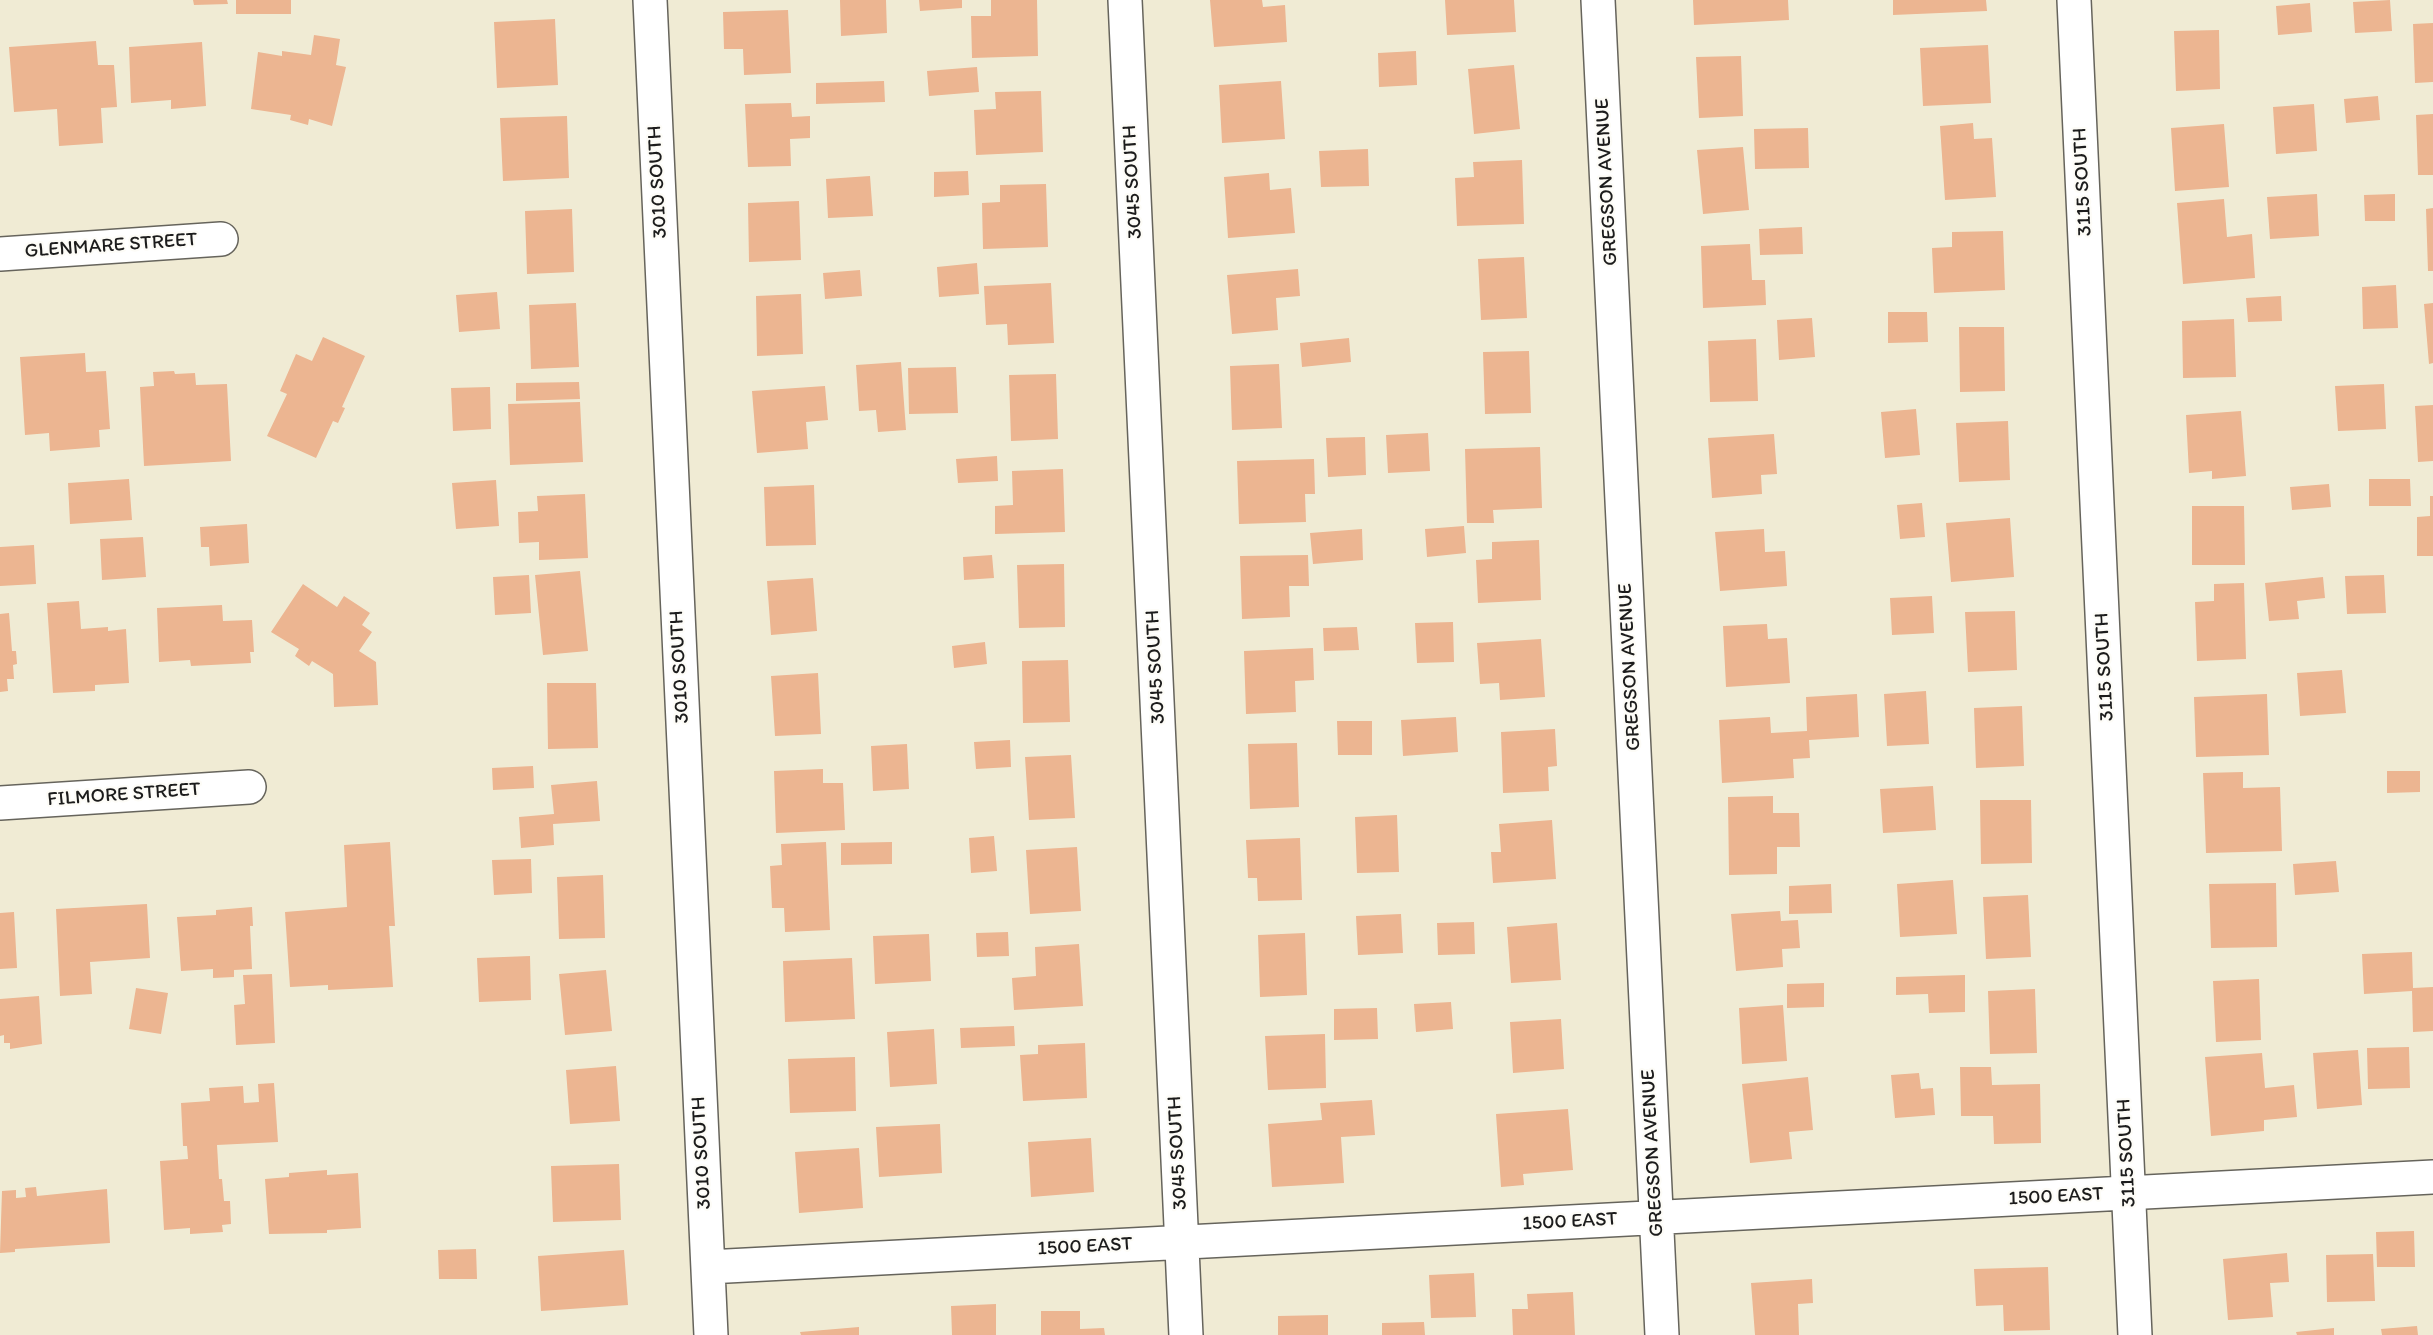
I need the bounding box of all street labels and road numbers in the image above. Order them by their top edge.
street label: GREGSON AVENUE [1591,98,1623,266]
street label: 3045 SOUTH [1118,124,1148,240]
street label: 3010 SOUTH [643,125,673,239]
street label: 3115 SOUTH [2068,127,2098,237]
street label: GLENMARE STREET [24,228,198,264]
street label: GREGSON AVENUE [1614,583,1646,751]
street label: 3045 SOUTH [1141,609,1171,725]
street label: 3010 SOUTH [665,610,695,724]
street label: 3115 SOUTH [2090,612,2120,722]
street label: FILMORE STREET [46,778,202,812]
street label: GREGSON AVENUE [1637,1069,1669,1237]
street label: 3045 SOUTH [1163,1095,1193,1211]
street label: 3010 SOUTH [687,1096,717,1210]
street label: 3115 SOUTH [2112,1098,2142,1208]
street label: 1500 EAST [2008,1183,2104,1211]
street label: 1500 EAST [1522,1208,1618,1236]
street label: 1500 EAST [1037,1233,1133,1261]

